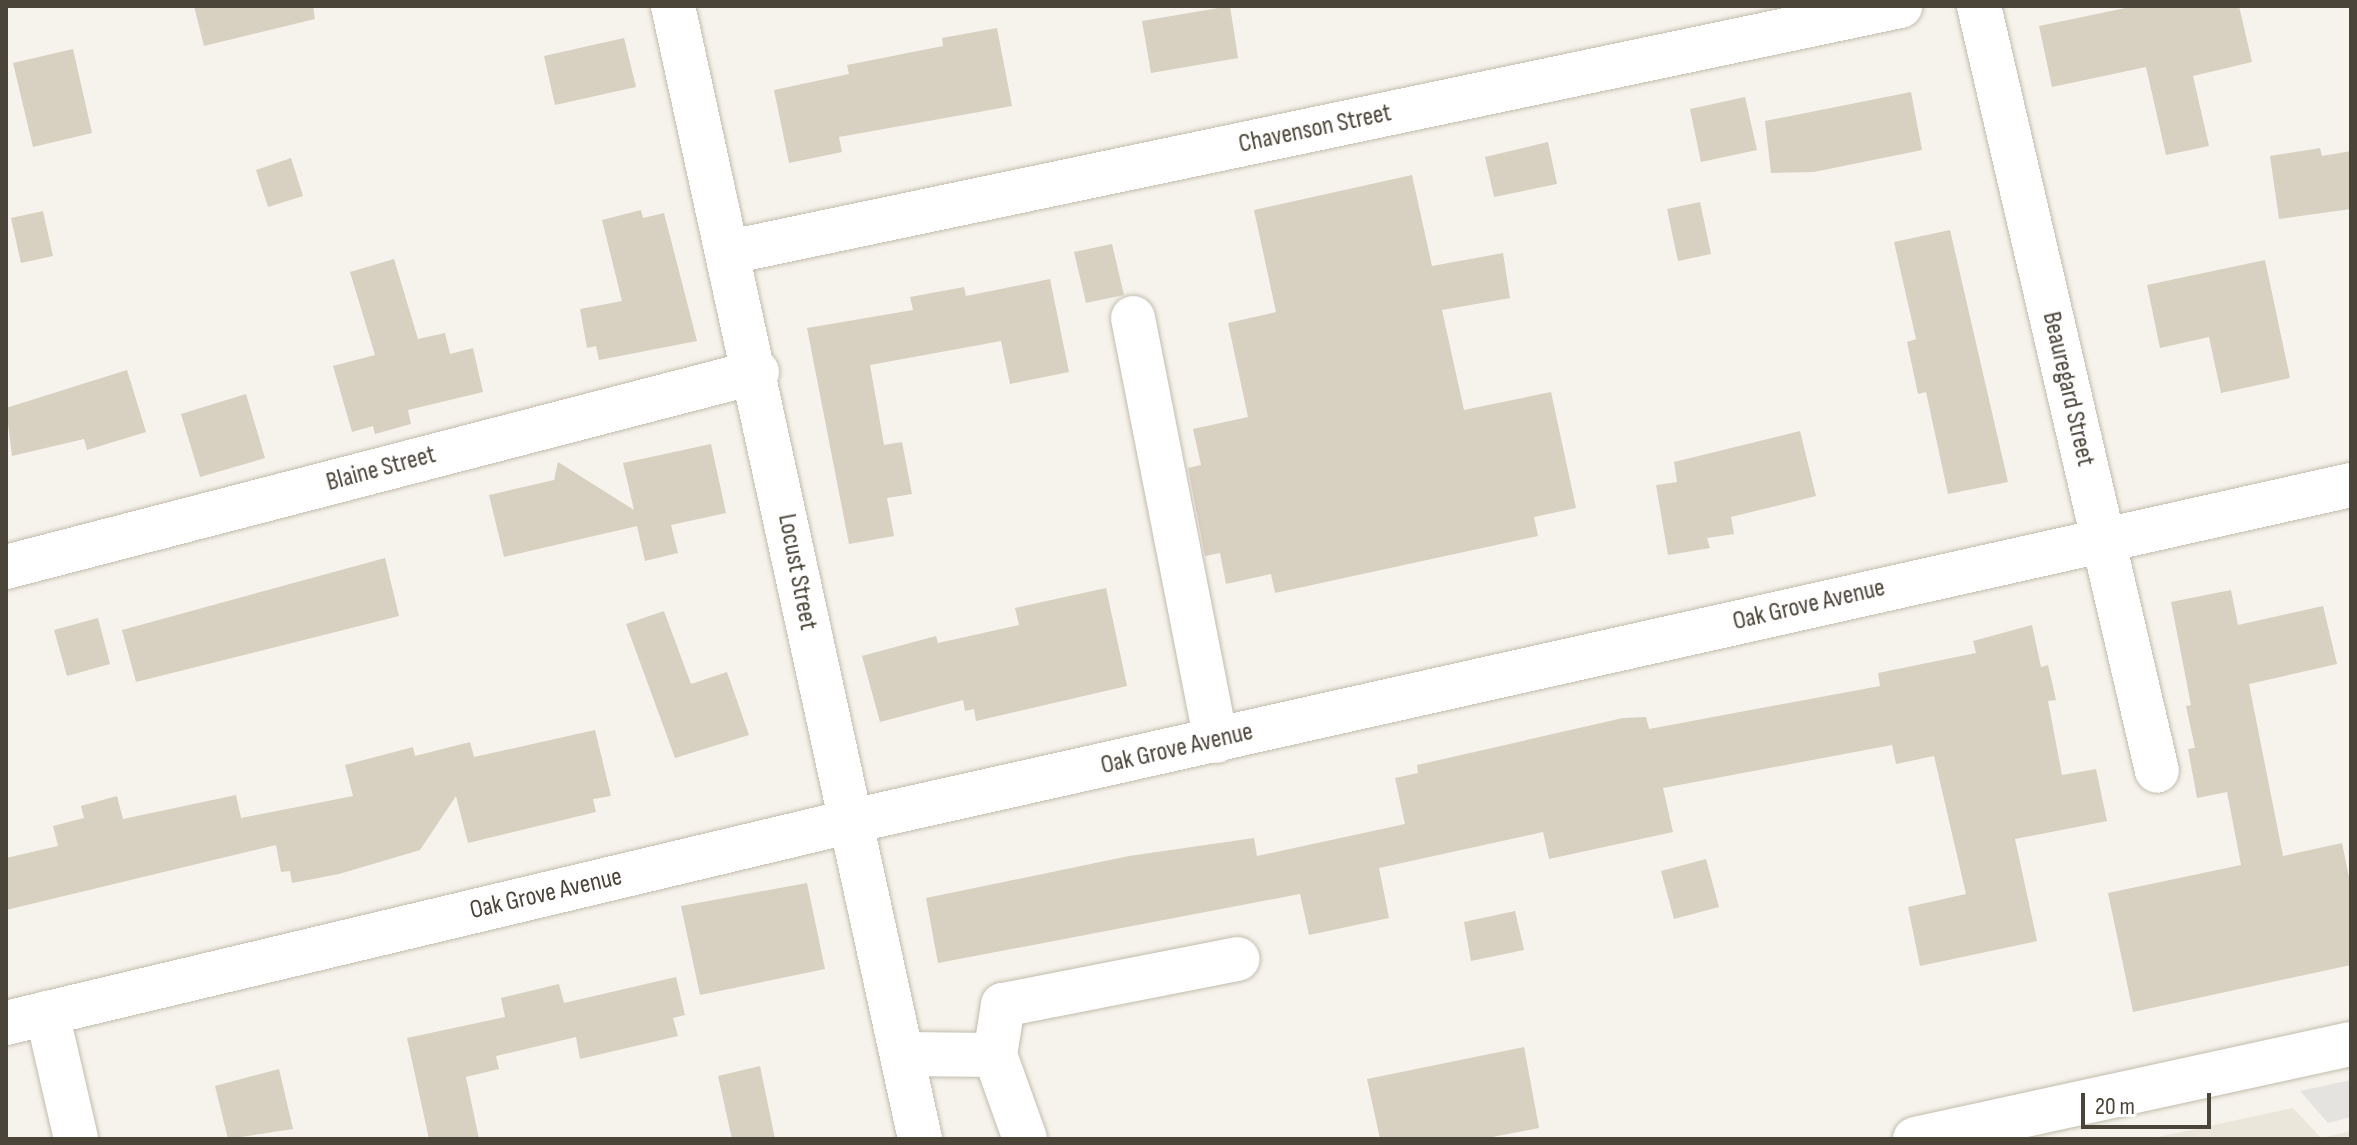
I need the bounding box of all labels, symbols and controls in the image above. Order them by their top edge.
street label: Chavenson Street [1236,98,1394,160]
street label: Beauregard Street [2035,309,2101,469]
street label: Blaine Street [323,439,439,499]
street label: Locust Street [770,511,824,633]
street label: Oak Grove Avenue [1730,572,1888,638]
street label: Oak Grove Avenue [1098,716,1256,782]
street label: Oak Grove Avenue [467,861,625,927]
scale bar [2085,1077,2215,1127]
text: 20 m [2095,1092,2135,1121]

